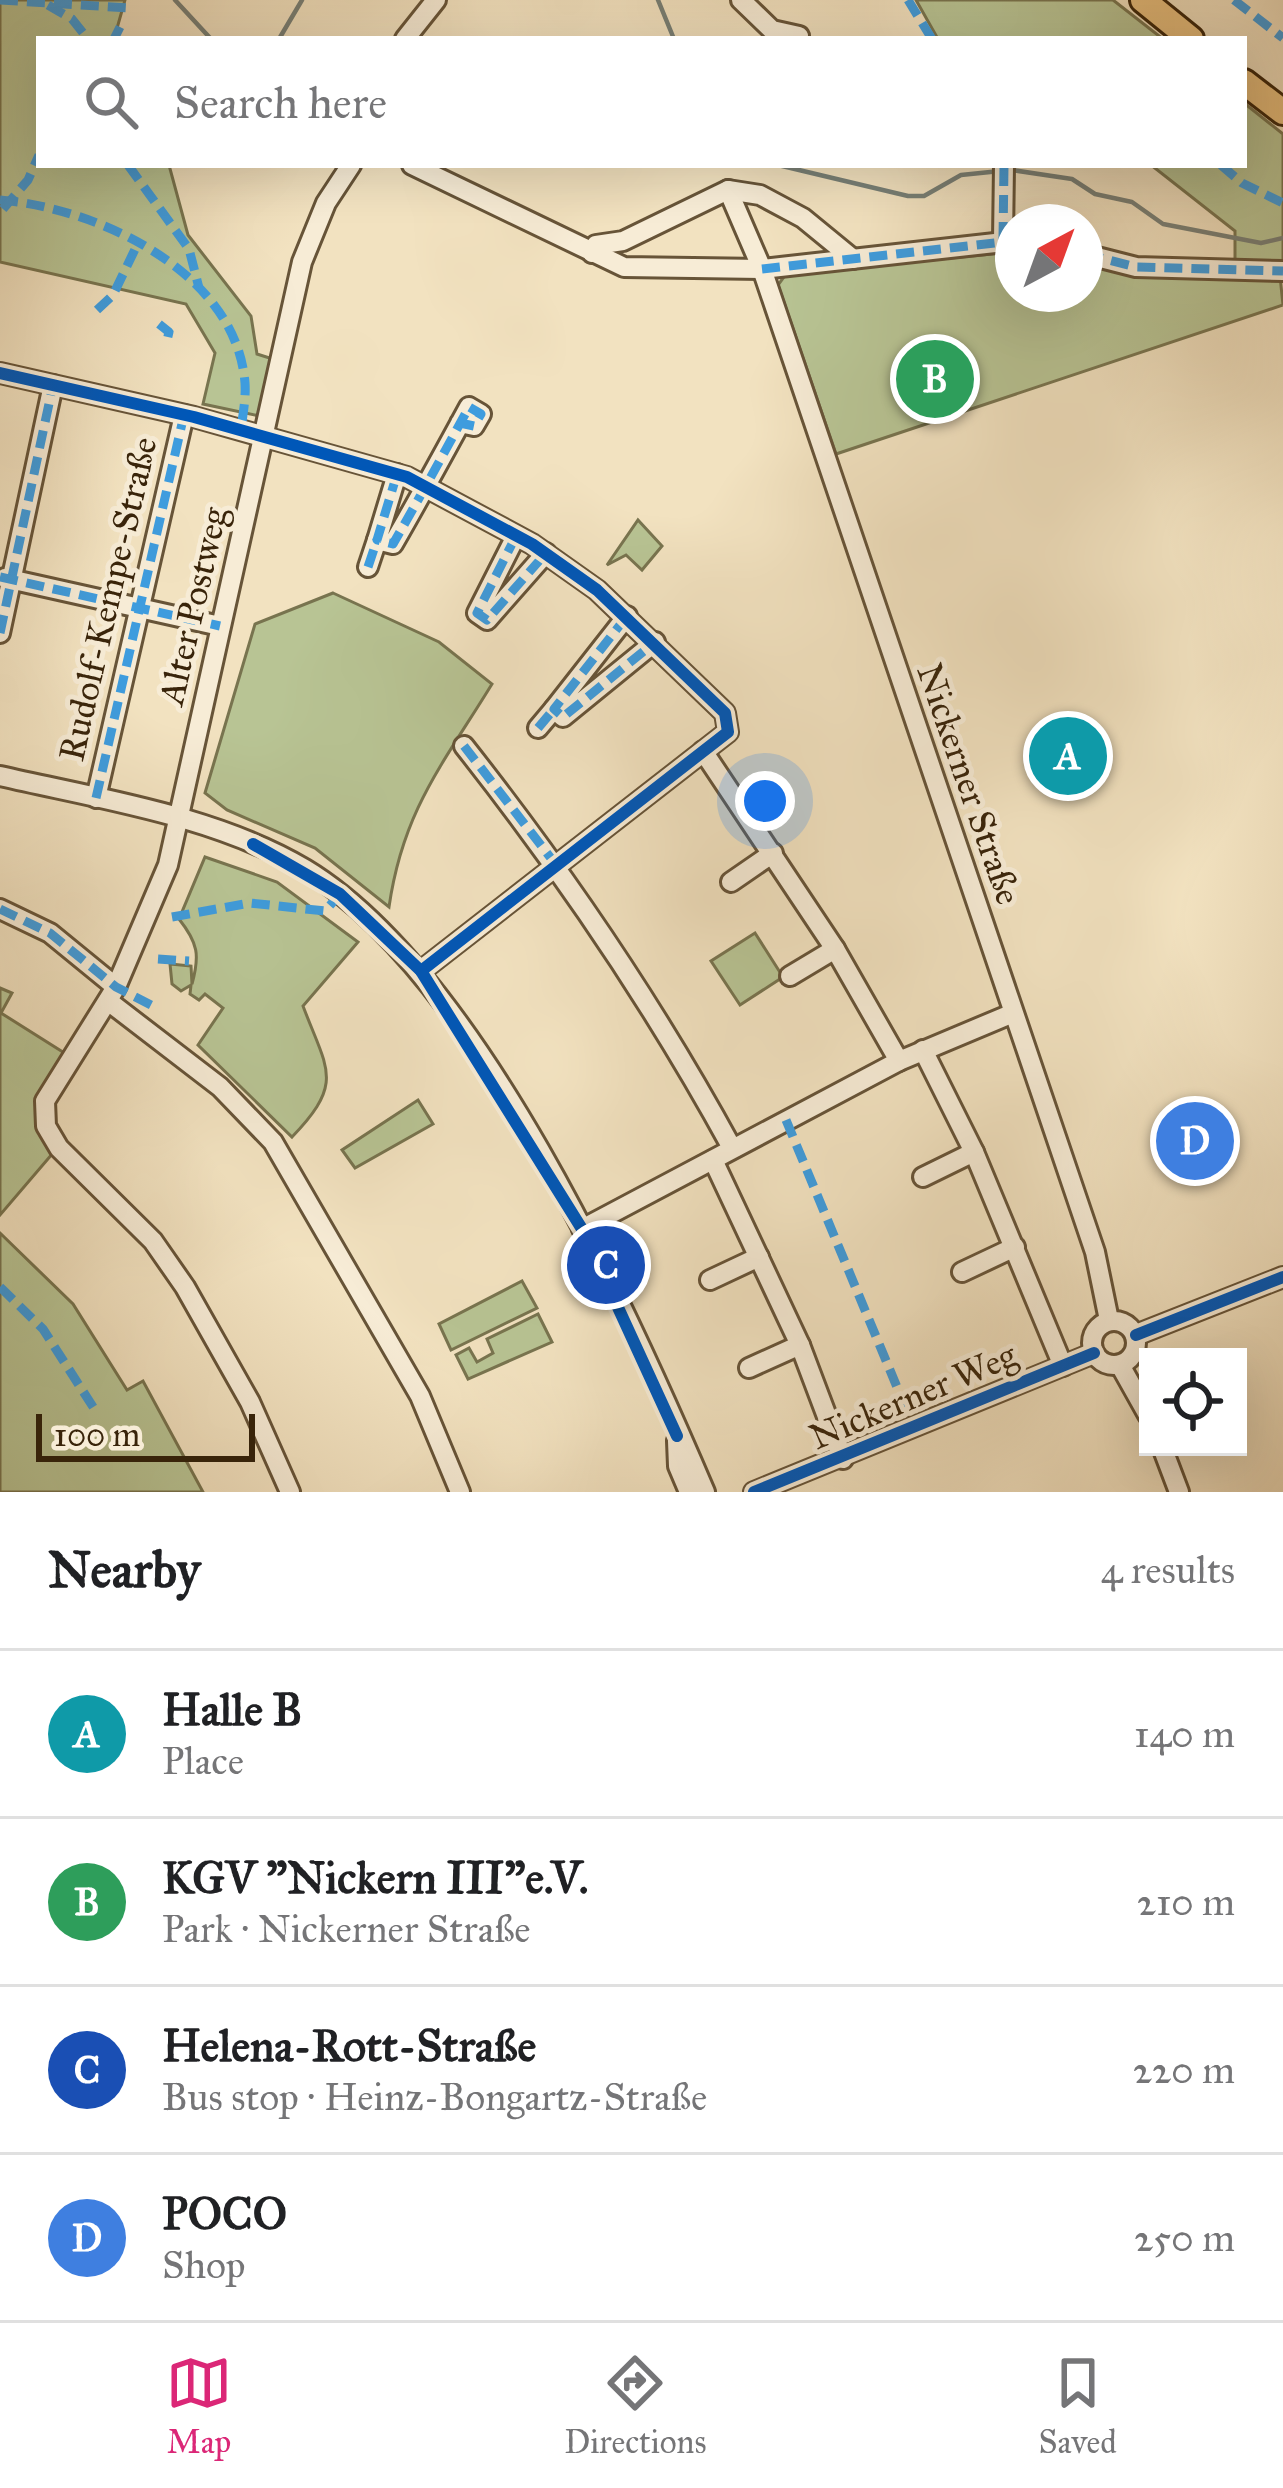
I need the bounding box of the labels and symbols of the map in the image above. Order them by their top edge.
north arrow [995,204,1103,312]
pin: B [896,334,974,424]
street label: Rudolf-Kempe-Straße [49,433,167,765]
street label: Alter Postweg [148,502,237,711]
street label: Nickerner Straße [907,658,1031,910]
pin: A [1029,711,1107,801]
your location [735,771,795,831]
pin: D [1156,1096,1234,1186]
pin: C [567,1220,645,1310]
street label: Nickerner Weg [803,1333,1023,1459]
scale bar [36,1408,255,1461]

